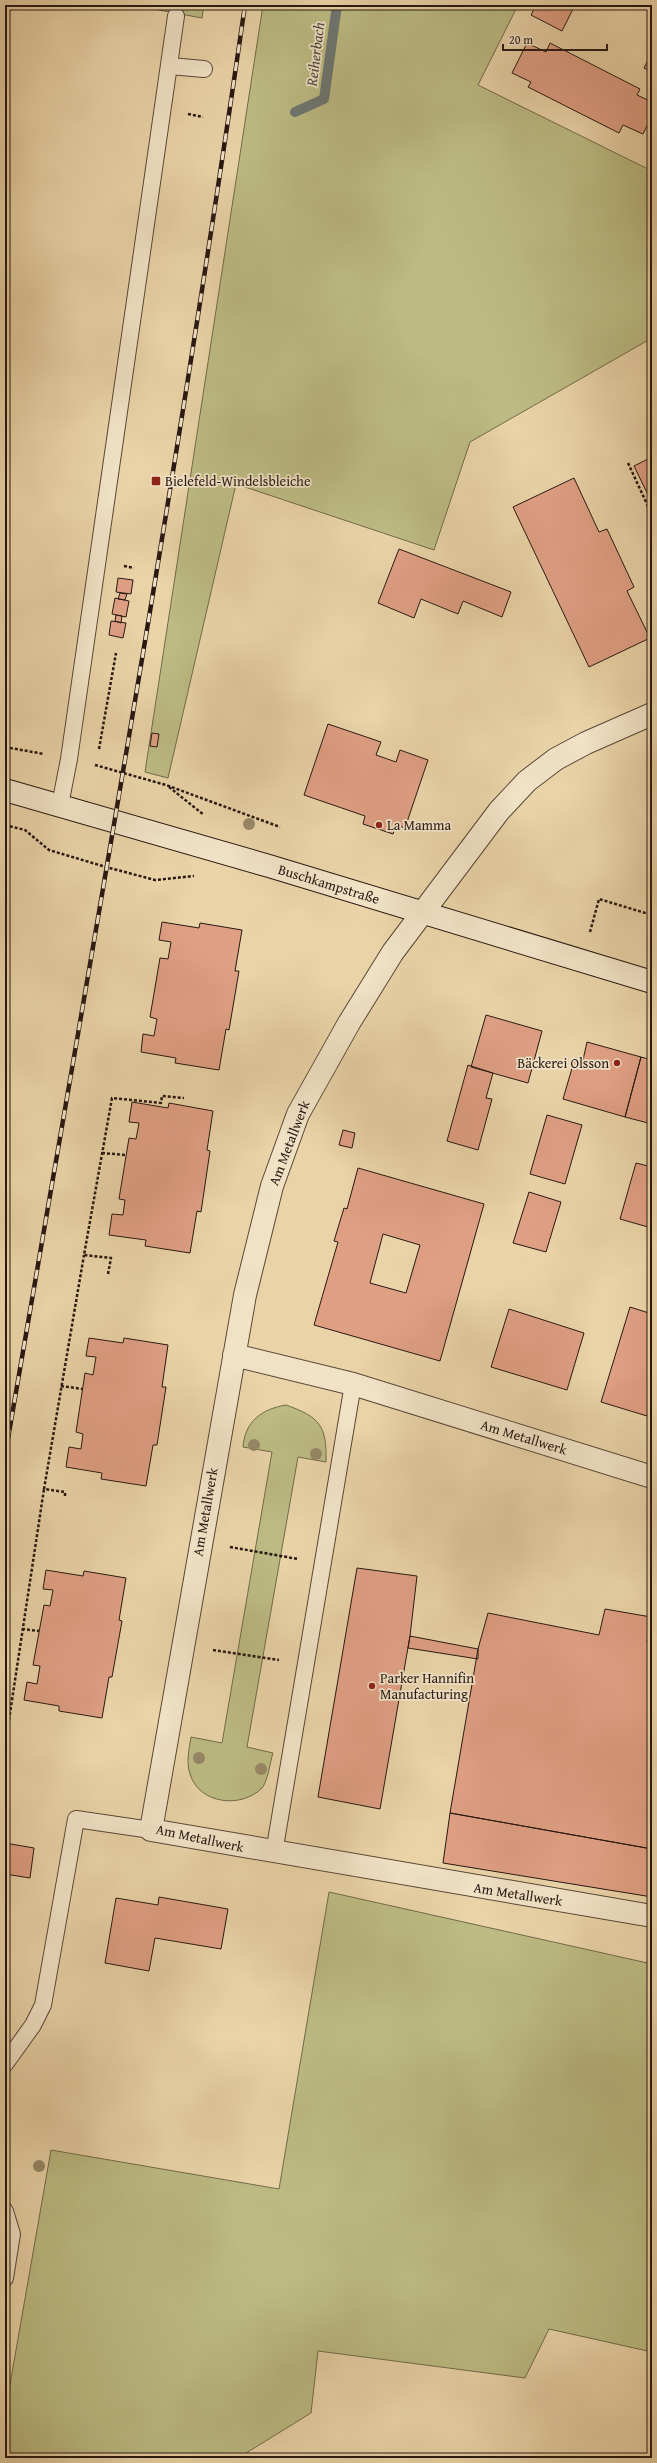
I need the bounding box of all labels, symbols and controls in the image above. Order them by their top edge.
water label: Reiherbach [301,20,329,88]
scale bar [503,26,607,52]
text: 20 m [509,31,533,48]
place label: Bielefeld-Windelsbleiche [165,471,311,491]
marker: Bielefeld-Windelsbleiche [150,475,162,487]
place label: La Mamma [387,815,451,835]
marker: La Mamma [374,820,384,830]
street label: Buschkampstraße [276,859,383,909]
place label: Bäckerei Olsson [517,1053,609,1073]
marker: Bäckerei Olsson [612,1058,622,1068]
street label: Am Metallwerk [264,1097,315,1188]
street label: Am Metallwerk [478,1414,571,1460]
street label: Am Metallwerk [187,1465,223,1558]
place label: Parker Hannifin Manufacturing [380,1668,474,1704]
marker: Parker Hannifin Manufacturing [367,1681,377,1691]
street label: Am Metallwerk [154,1819,247,1857]
street label: Am Metallwerk [472,1877,565,1911]

